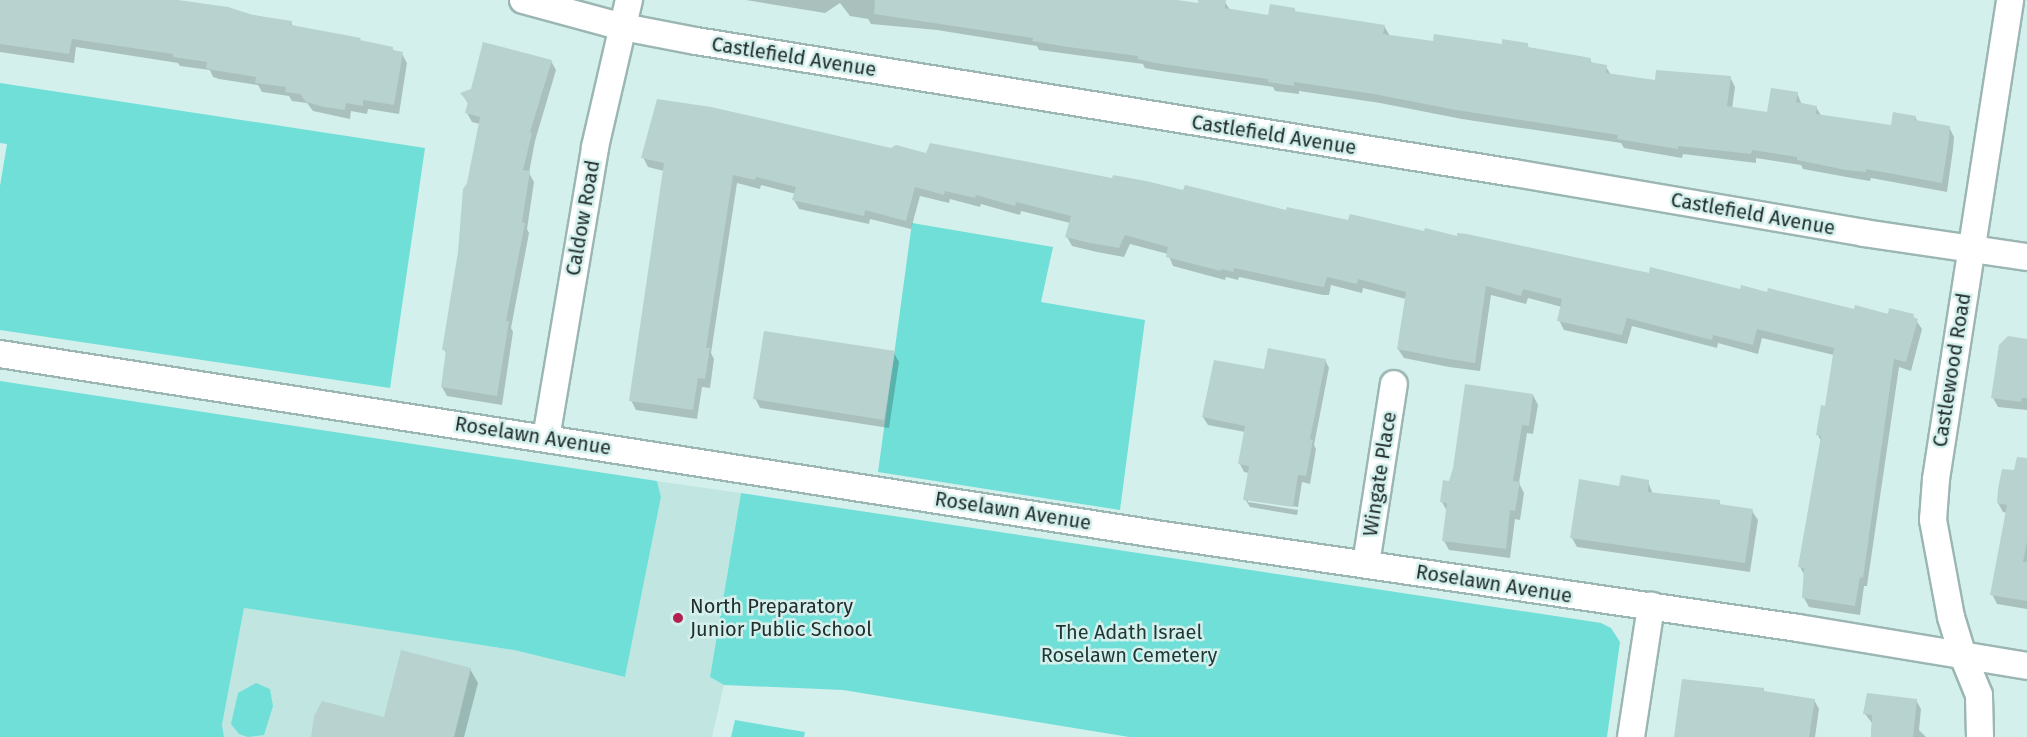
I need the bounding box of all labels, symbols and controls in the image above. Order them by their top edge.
street label: Castlefield Avenue [710,32,878,82]
street label: Castlefield Avenue [1190,110,1358,160]
street label: Caldow Road [561,158,605,278]
street label: Castlefield Avenue [1669,188,1837,240]
street label: Castlewood Road [1928,291,1976,449]
street label: Wingate Place [1358,410,1402,538]
street label: Roselawn Avenue [453,412,613,460]
street label: Roselawn Avenue [933,487,1093,535]
street label: Roselawn Avenue [1414,560,1574,608]
place label: North Preparatory Junior Public School [690,594,872,641]
marker: North Preparatory Junior Public School [671,611,685,625]
park label: The Adath Israel Roselawn Cemetery [1041,621,1217,668]

